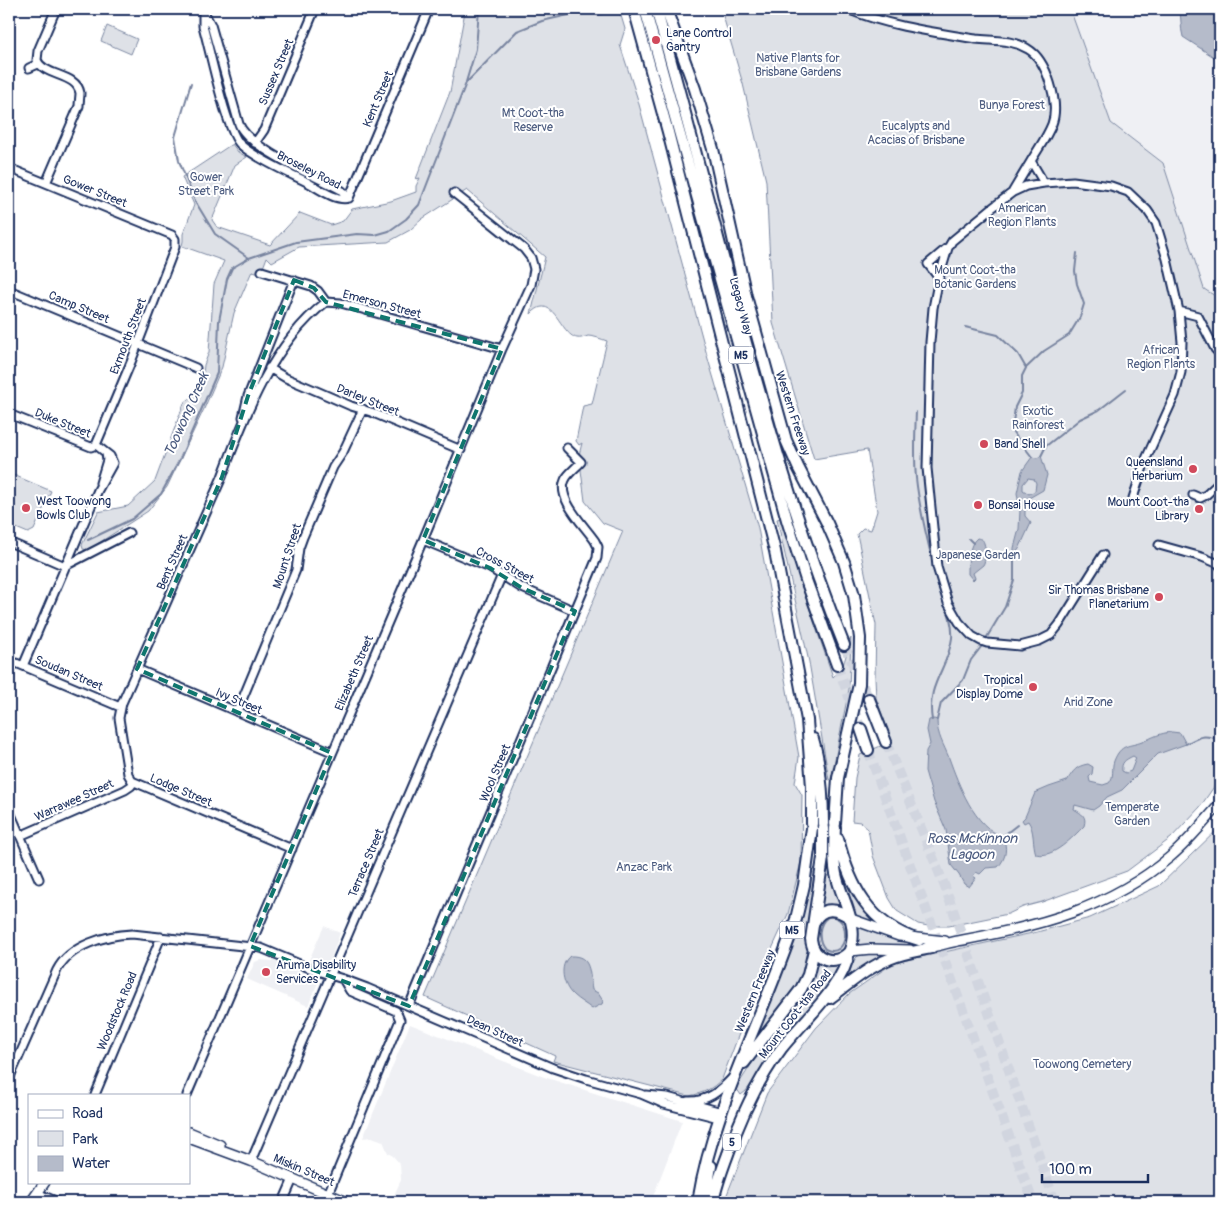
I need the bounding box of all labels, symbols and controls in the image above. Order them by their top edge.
place label: Lane Control Gantry [666,26,732,55]
marker: Lane Control Gantry [650,34,662,46]
street label: Sussex Street [256,37,297,108]
park label: Native Plants for Brisbane Gardens [755,51,842,80]
street label: Kent Street [360,69,397,130]
park label: Bunya Forest [979,98,1045,113]
park label: Mt Coot-tha Reserve [502,106,565,135]
park label: Eucalypts and Acacias of Brisbane [867,119,965,148]
street label: Broseley Road [274,148,343,193]
park label: Gower Street Park [178,170,234,199]
street label: Gower Street [61,172,129,211]
park label: American Region Plants [988,201,1057,230]
park label: Mount Coot-tha Botanic Gardens [934,263,1017,292]
street label: Legacy Way [726,276,755,337]
street label: Emerson Street [341,287,423,322]
street label: Camp Street [46,288,112,327]
street label: Exmouth Street [107,296,150,376]
park label: African Region Plants [1127,343,1196,372]
road number: M5 [728,346,754,364]
water label: Toowong Creek [160,369,213,459]
street label: Western Freeway [772,369,813,457]
street label: Darley Street [334,381,402,420]
park label: Exotic Rainforest [1012,404,1064,433]
street label: Duke Street [32,405,93,442]
place label: Band Shell [994,437,1046,452]
marker: Band Shell [978,438,990,450]
place label: Queensland Herbarium [1125,455,1183,484]
marker: Queensland Herbarium [1187,463,1199,475]
place label: West Toowong Bowls Club [36,494,111,523]
place label: Mount Coot-tha Library [1107,495,1189,524]
place label: Bonsai House [988,498,1055,513]
marker: Bonsai House [972,499,984,511]
marker: West Toowong Bowls Club [20,502,32,514]
marker: Mount Coot-tha Library [1193,503,1205,515]
street label: Mount Street [270,521,305,591]
street label: Bent Street [154,532,191,592]
street label: Cross Street [473,544,537,587]
park label: Japanese Garden [936,548,1021,563]
place label: Sir Thomas Brisbane Planetarium [1048,583,1149,612]
marker: Sir Thomas Brisbane Planetarium [1153,591,1165,603]
street label: Elizabeth Street [332,633,377,713]
street label: Soudan Street [32,652,105,695]
place label: Tropical Display Dome [956,673,1023,702]
marker: Tropical Display Dome [1027,681,1039,693]
street label: Ivy Street [213,685,264,718]
park label: Arid Zone [1063,695,1113,710]
street label: Wool Street [477,742,514,804]
street label: Lodge Street [147,771,214,810]
street label: Warrawee Street [32,776,116,825]
park label: Temperate Garden [1105,800,1159,829]
street label: Terrace Street [345,826,388,900]
water label: Ross McKinnon Lagoon [927,830,1018,863]
park label: Anzac Park [616,860,672,875]
road number: M5 [780,922,804,938]
street label: Western Freeway [732,948,779,1035]
place label: Aruma Disability Services [276,958,356,987]
marker: Aruma Disability Services [260,966,272,978]
street label: Mount Coot-tha Road [756,967,835,1062]
street label: Woodstock Road [94,969,141,1053]
street label: Dean Street [464,1012,526,1051]
park label: Toowong Cemetery [1033,1057,1131,1072]
legend [28,1094,190,1184]
text: Road [72,1104,103,1123]
text: Park [72,1130,99,1149]
road number: 5 [723,1134,741,1150]
street label: Miskin Street [271,1151,337,1190]
scale bar [1042,1151,1148,1183]
text: Water [72,1154,111,1173]
text: 100 m [1049,1160,1092,1179]

